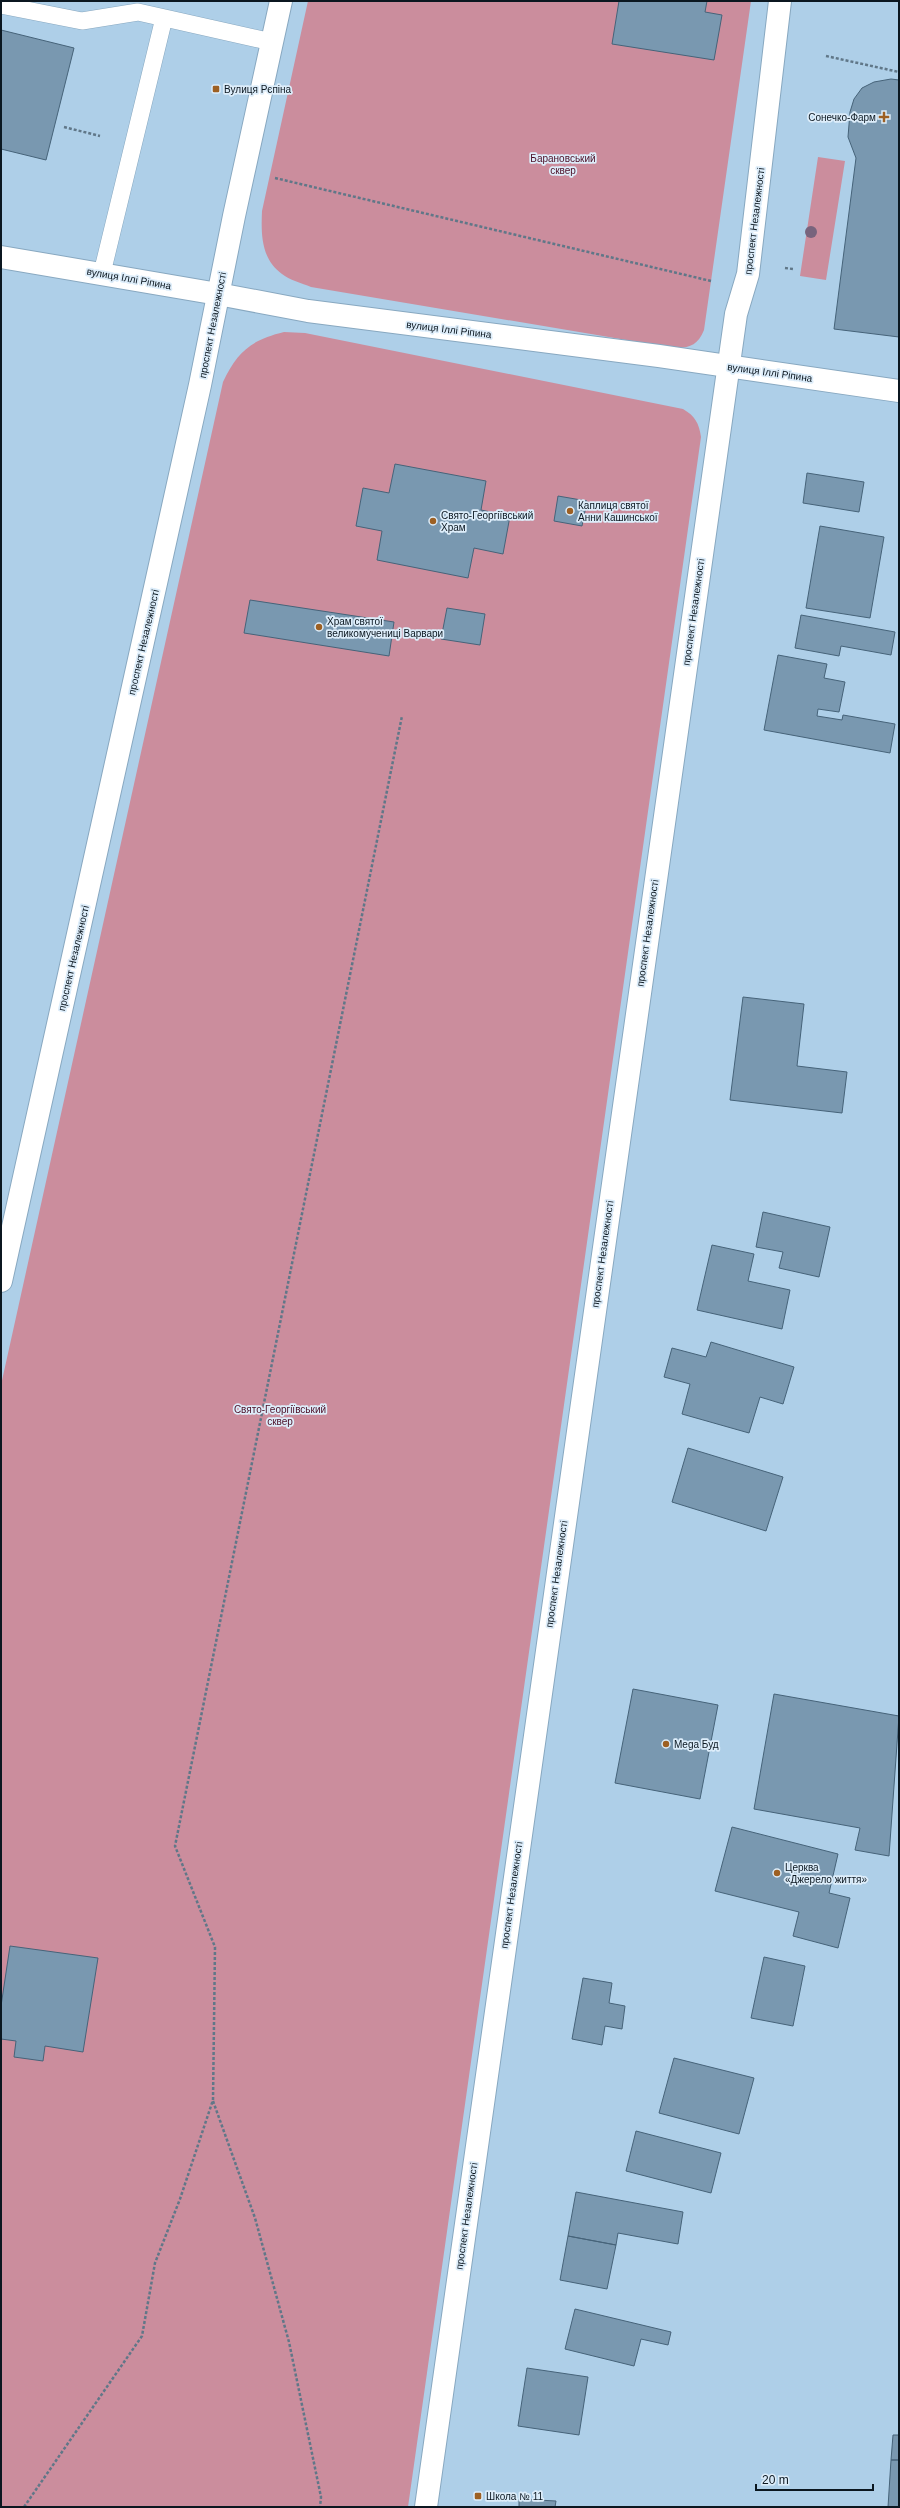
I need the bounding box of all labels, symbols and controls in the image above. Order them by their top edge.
marker: Вулиця Рєпіна [211,84,221,94]
place label: Вулиця Рєпіна [224,84,292,95]
place label: Сонечко-Фарм [808,112,876,123]
marker: Сонечко-Фарм [879,112,889,122]
park label: Барановський сквер [530,153,596,176]
street label: проспект Незалежності [742,167,767,275]
street label: вулиця Іллі Ріпина [86,266,172,291]
street label: проспект Незалежності [197,271,228,379]
street label: вулиця Іллі Ріпина [406,319,493,340]
street label: вулиця Іллі Ріпина [727,361,814,384]
place label: Каплиця cвятої Анни Кашинської [578,500,658,523]
marker: Каплиця cвятої Анни Кашинської [565,506,575,516]
place label: Свято-Георгіївський Храм [441,510,533,533]
marker: Свято-Георгіївський Храм [428,516,438,526]
street label: проспект Незалежності [681,558,706,666]
street label: проспект Незалежності [126,588,161,696]
place label: Храм святої великомучениці Варвари [327,616,443,639]
marker: Храм святої великомучениці Варвари [314,622,324,632]
street label: проспект Незалежності [635,879,660,987]
street label: проспект Незалежності [56,904,91,1012]
street label: проспект Незалежності [590,1200,615,1308]
park label: Свято-Георгіївський сквер [234,1404,326,1427]
street label: проспект Незалежності [544,1520,569,1628]
marker: Mega Буд [661,1739,671,1749]
place label: Mega Буд [674,1739,719,1750]
street label: проспект Незалежності [499,1841,524,1949]
place label: Церква «Джерело життя» [785,1862,868,1885]
marker: Церква «Джерело життя» [772,1868,782,1878]
street label: проспект Незалежності [454,2162,479,2270]
scale bar [756,2466,873,2492]
text: 20 m [762,2473,789,2487]
marker: Школа № 11 [473,2491,483,2501]
place label: Школа № 11 [486,2491,543,2502]

